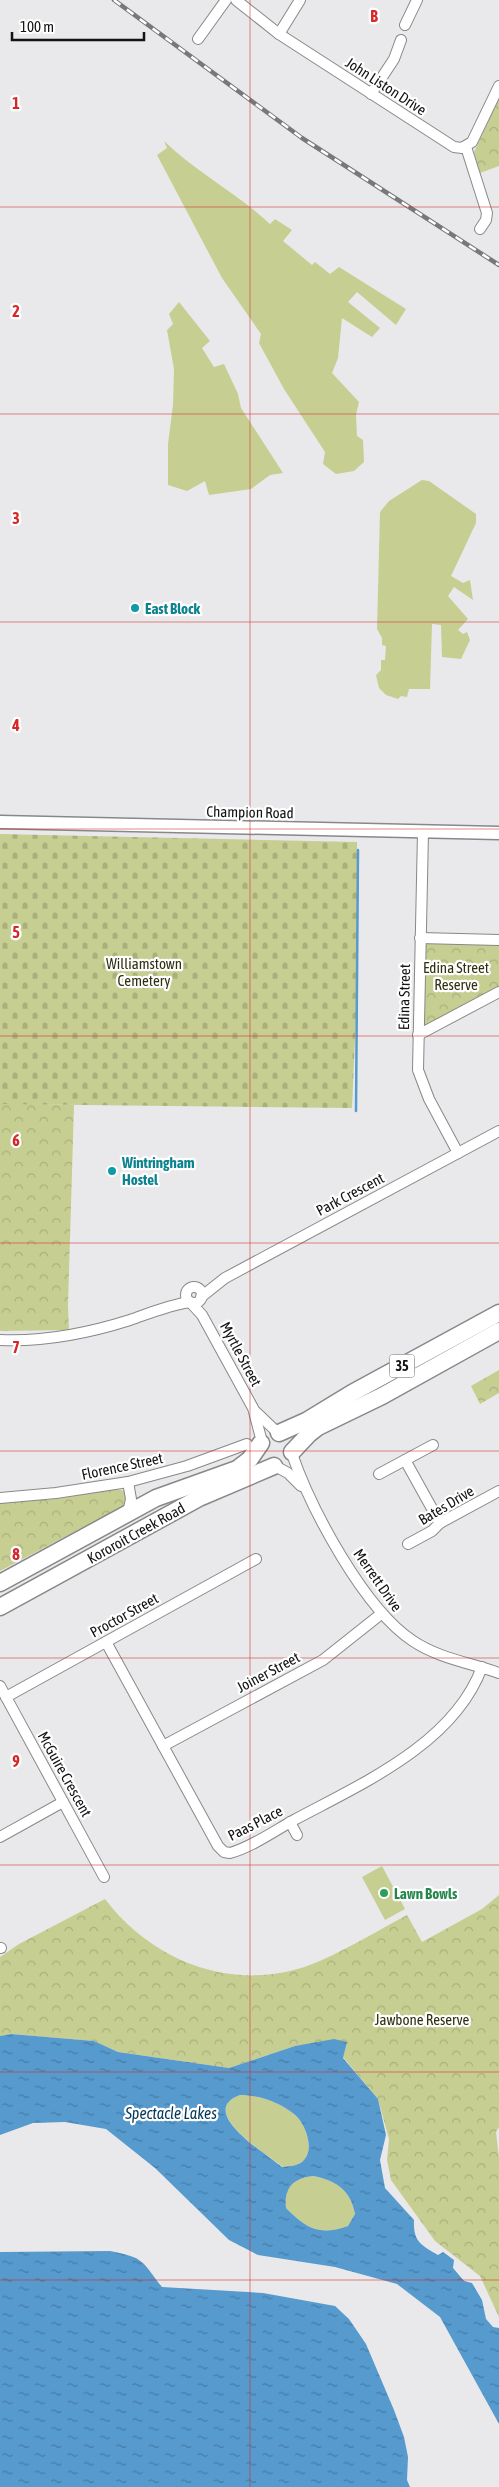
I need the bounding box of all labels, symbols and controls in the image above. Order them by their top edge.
text: B [370,7,378,25]
scale bar [12,10,145,42]
text: 100 m [20,18,54,35]
street label: John Liston Drive [343,54,430,118]
text: 1 [12,94,20,112]
text: 2 [12,302,20,320]
text: 3 [12,509,20,527]
place label: East Block [145,600,201,617]
marker: East Block [129,602,141,614]
text: 4 [11,716,20,734]
street label: Champion Road [206,803,294,821]
text: 5 [12,923,20,941]
park label: Williamstown Cemetery [106,955,182,989]
park label: Edina Street Reserve [423,959,489,993]
street label: Edina Street [395,964,413,1030]
text: 6 [12,1131,20,1149]
place label: Wintringham Hostel [121,1154,195,1188]
marker: Wintringham Hostel [106,1165,118,1177]
street label: Park Crescent [313,1169,387,1219]
street label: Myrtle Street [217,1319,265,1389]
text: 7 [12,1338,20,1356]
road number: 35 [390,1354,414,1378]
street label: Florence Street [80,1449,164,1483]
street label: Bates Drive [415,1482,477,1528]
street label: Kororoit Creek Road [84,1499,188,1567]
text: 8 [12,1545,20,1563]
street label: Merrett Drive [350,1545,406,1615]
street label: Proctor Street [87,1589,161,1641]
street label: Joiner Street [234,1648,302,1696]
street label: McGuire Crescent [35,1728,95,1820]
text: 9 [12,1752,20,1770]
street label: Paas Place [225,1802,285,1844]
place label: Lawn Bowls [394,1885,458,1902]
marker: Lawn Bowls [378,1887,390,1899]
park label: Jawbone Reserve [375,2011,470,2028]
water label: Spectacle Lakes [124,2104,217,2123]

